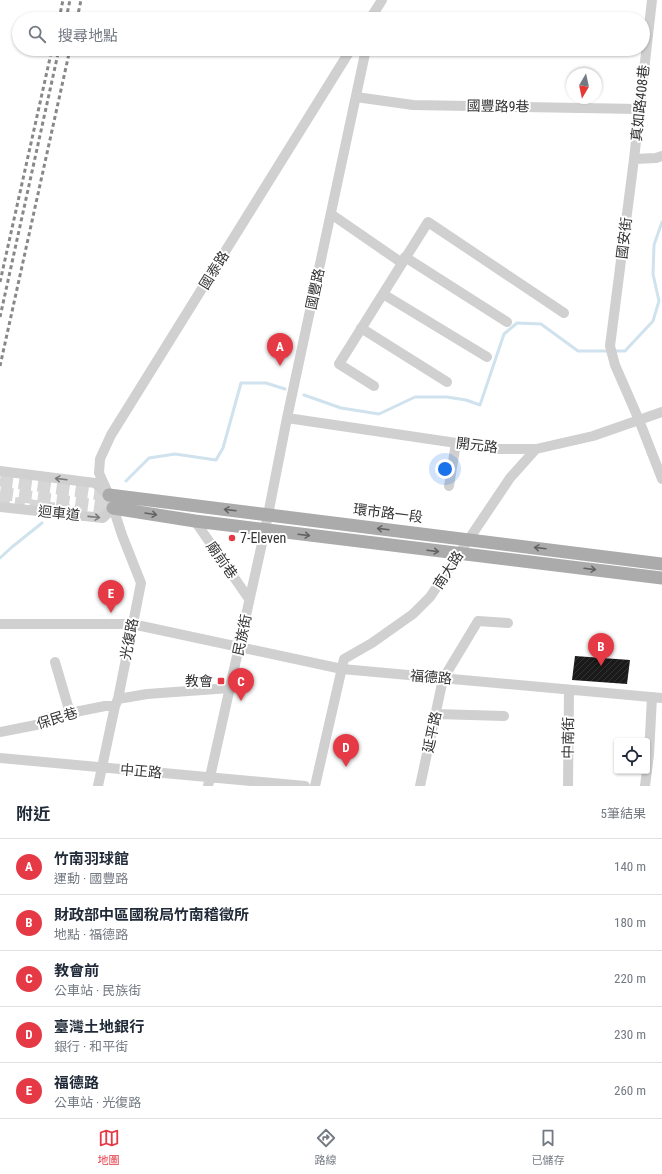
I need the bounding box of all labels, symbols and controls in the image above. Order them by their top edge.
search box [12,12,650,56]
icon: search [26,23,48,45]
text: 搜尋地點 [58,27,118,45]
street label: 真如路408巷 [628,64,652,142]
north arrow [566,68,602,104]
street label: 國豐路9巷 [466,97,530,115]
street label: 國安街 [614,216,634,260]
street label: 國泰路 [196,248,232,292]
street label: 國豐路 [303,267,327,311]
pin: A [267,333,293,366]
street label: 開元路 [455,435,499,455]
your location [435,459,455,479]
one-way arrow [55,475,68,482]
street label: 環市路一段 [352,501,424,525]
street label: 迴車道 [37,503,81,523]
one-way arrow [224,506,237,513]
one-way arrow [145,510,158,518]
one-way arrow [87,514,100,521]
one-way arrow [377,525,390,533]
place label: 7-Eleven [240,530,286,546]
one-way arrow [297,531,310,539]
marker: 7-Eleven [227,533,237,543]
street label: 廟前巷 [203,538,241,582]
one-way arrow [534,545,547,552]
one-way arrow [426,547,439,555]
street label: 南大路 [430,548,466,592]
one-way arrow [583,566,596,573]
pin: E [98,580,124,613]
street label: 民族街 [230,613,254,657]
street label: 光復路 [117,617,141,661]
pin: B [588,633,614,666]
street label: 福德路 [409,667,453,687]
pin: C [228,668,254,701]
place label: 教會 [185,673,213,689]
marker: 教會 [216,676,226,686]
street label: 保民巷 [35,704,79,732]
street label: 延平路 [420,710,444,754]
street label: 中南街 [560,717,576,759]
pin: D [333,734,359,767]
map controls [614,738,650,774]
button: locate [614,738,650,774]
street label: 中正路 [119,761,163,781]
text: 附近 [16,804,50,824]
text: 5筆結果 [601,806,646,821]
text: 竹南羽球館 [54,850,129,868]
text: A [25,859,33,874]
text: 140 m [614,859,646,874]
text: 運動 · 國豐路 [54,871,128,886]
text: 財政部中區國稅局竹南稽徵所 [54,906,249,924]
text: B [25,915,33,930]
text: 180 m [614,915,646,930]
text: 地點 · 福德路 [54,927,128,942]
text: 教會前 [54,962,99,980]
text: C [25,971,33,986]
text: 220 m [614,971,646,986]
text: 公車站 · 民族街 [54,983,141,998]
text: 臺灣土地銀行 [54,1018,144,1036]
text: D [25,1027,33,1042]
text: 230 m [614,1027,646,1042]
text: 銀行 · 和平街 [54,1039,128,1054]
text: 福德路 [54,1074,99,1092]
text: E [26,1083,32,1098]
text: 260 m [614,1083,646,1098]
text: 公車站 · 光復路 [54,1095,141,1110]
tab: 地圖 [98,1127,120,1167]
tab: 路線 [315,1127,337,1167]
tab: 已儲存 [532,1127,565,1167]

